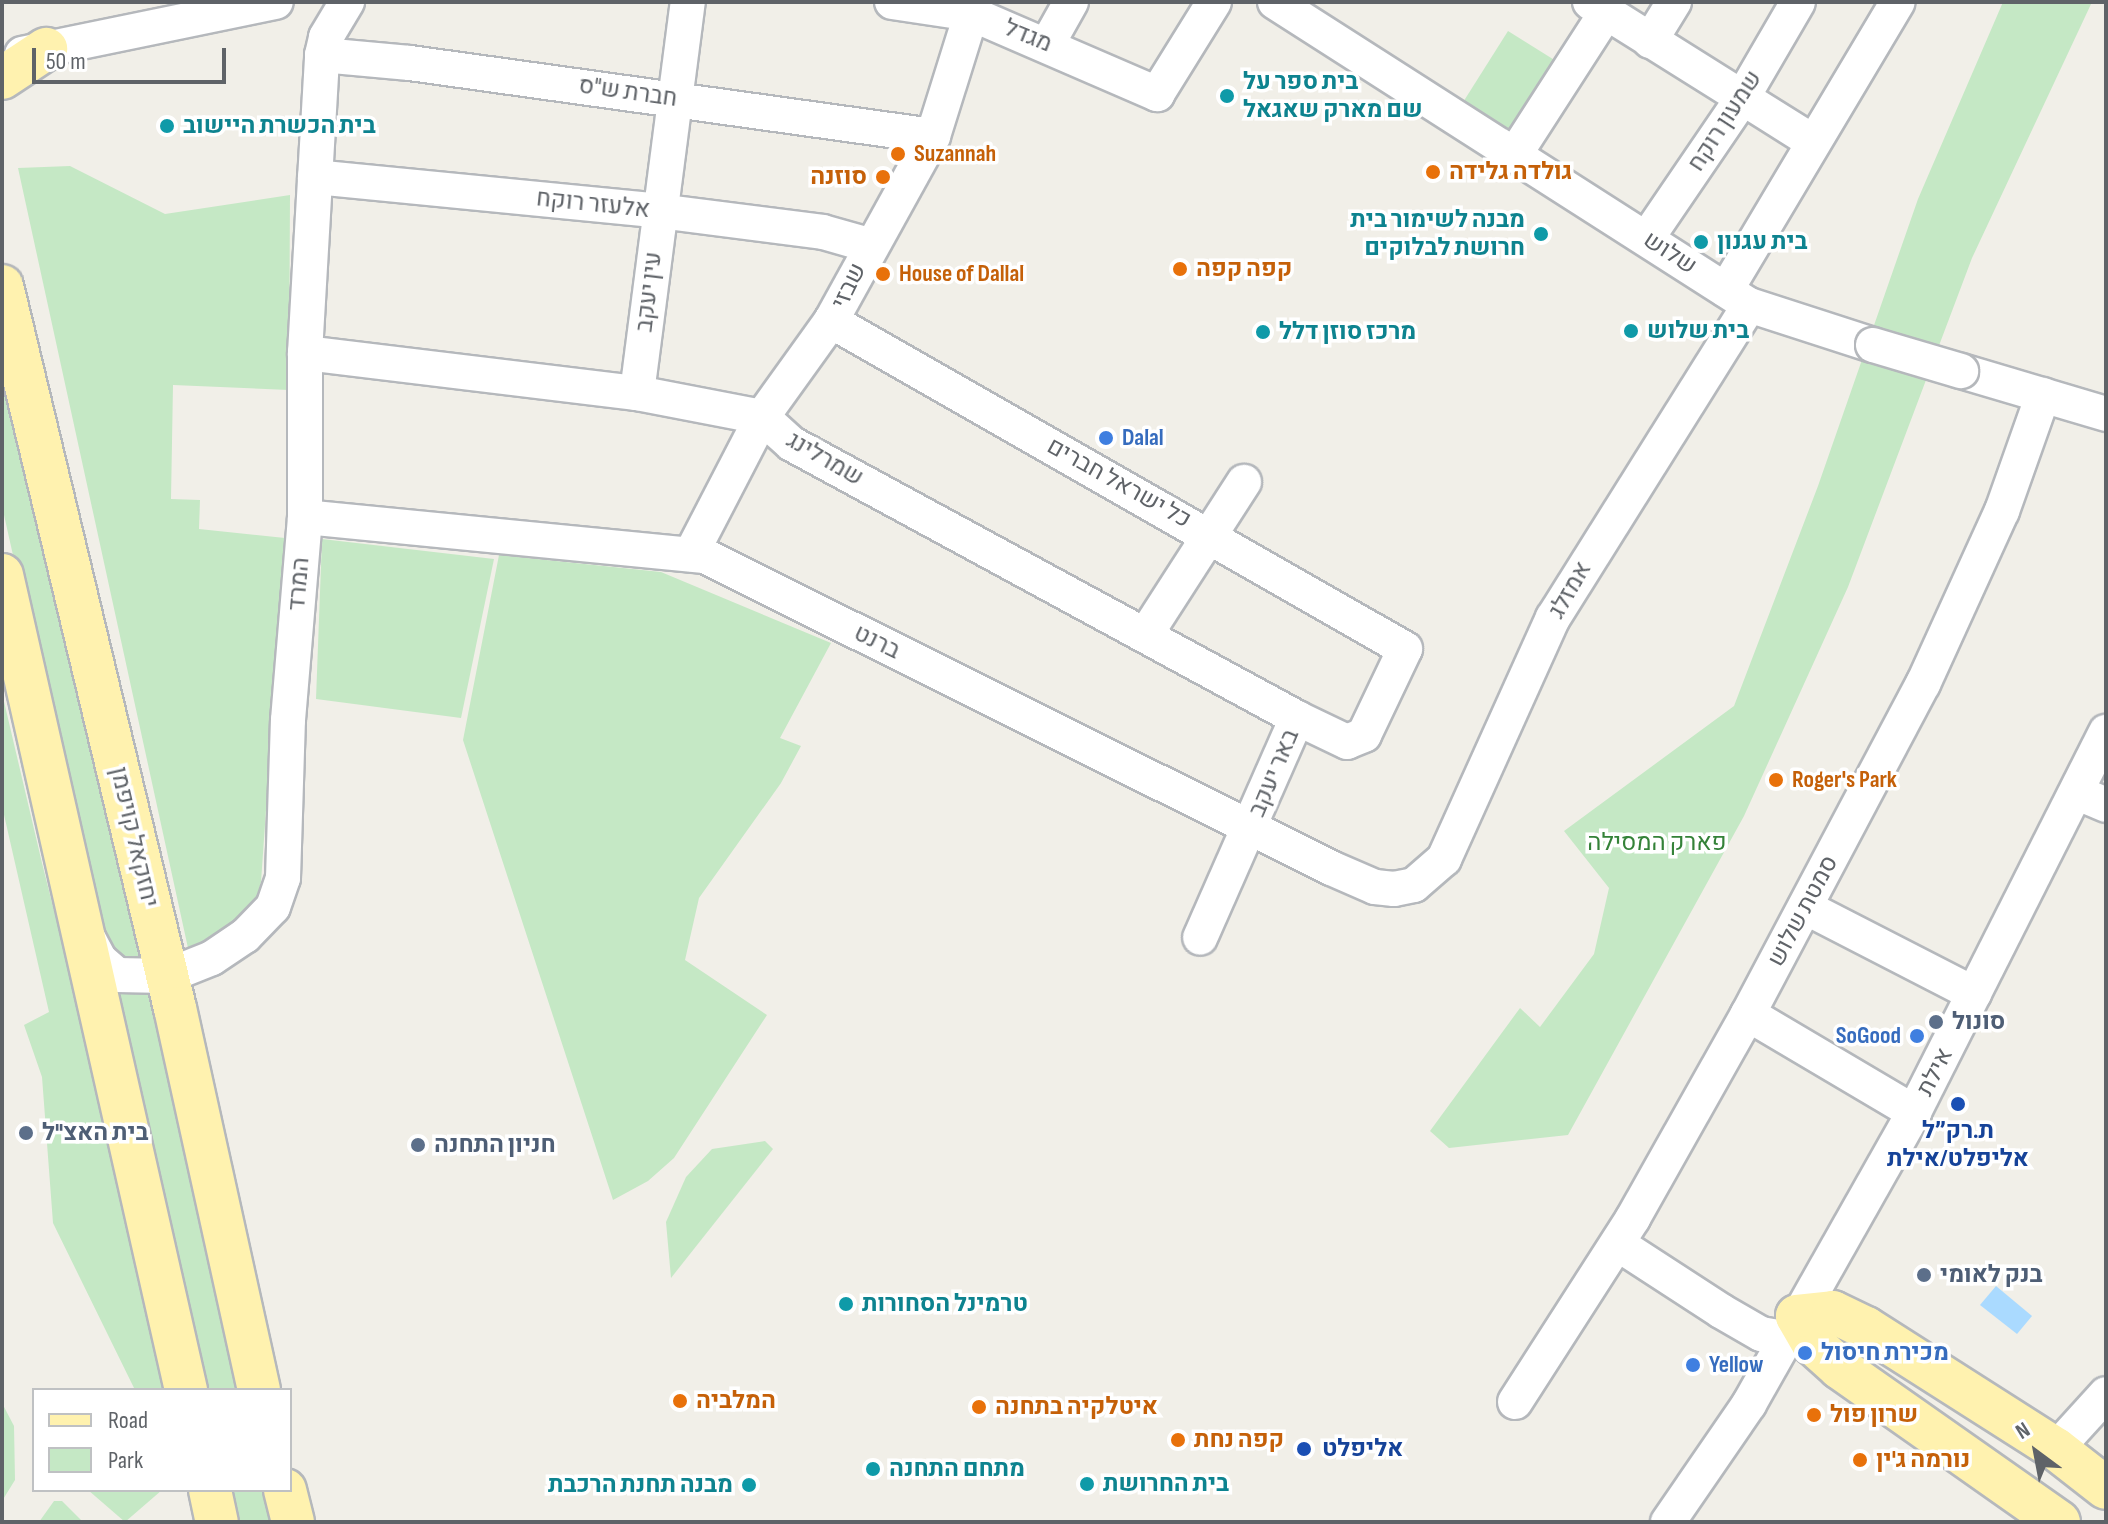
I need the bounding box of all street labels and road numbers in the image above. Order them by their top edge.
street label: מגדל [1000,13,1056,59]
street label: שמעון רוקח [1682,65,1768,177]
street label: חברת ש"ס [577,71,679,113]
street label: אלעזר רוקח [535,184,651,224]
street label: שלוש [1638,225,1702,281]
street label: עין יעקב [630,250,668,334]
street label: שבזי [826,258,872,314]
street label: שמרלינג [782,426,868,492]
street label: כל ישראל חברים [1042,432,1196,534]
street label: המרד [282,556,316,612]
street label: אמזלג [1542,557,1598,623]
street label: ברנט [849,619,905,665]
street label: באר יעקב [1243,725,1305,821]
street label: יחזקאל קויפמן [104,764,164,910]
street label: סמטת שלוש [1762,851,1844,971]
street label: אילת [1911,1043,1959,1101]

